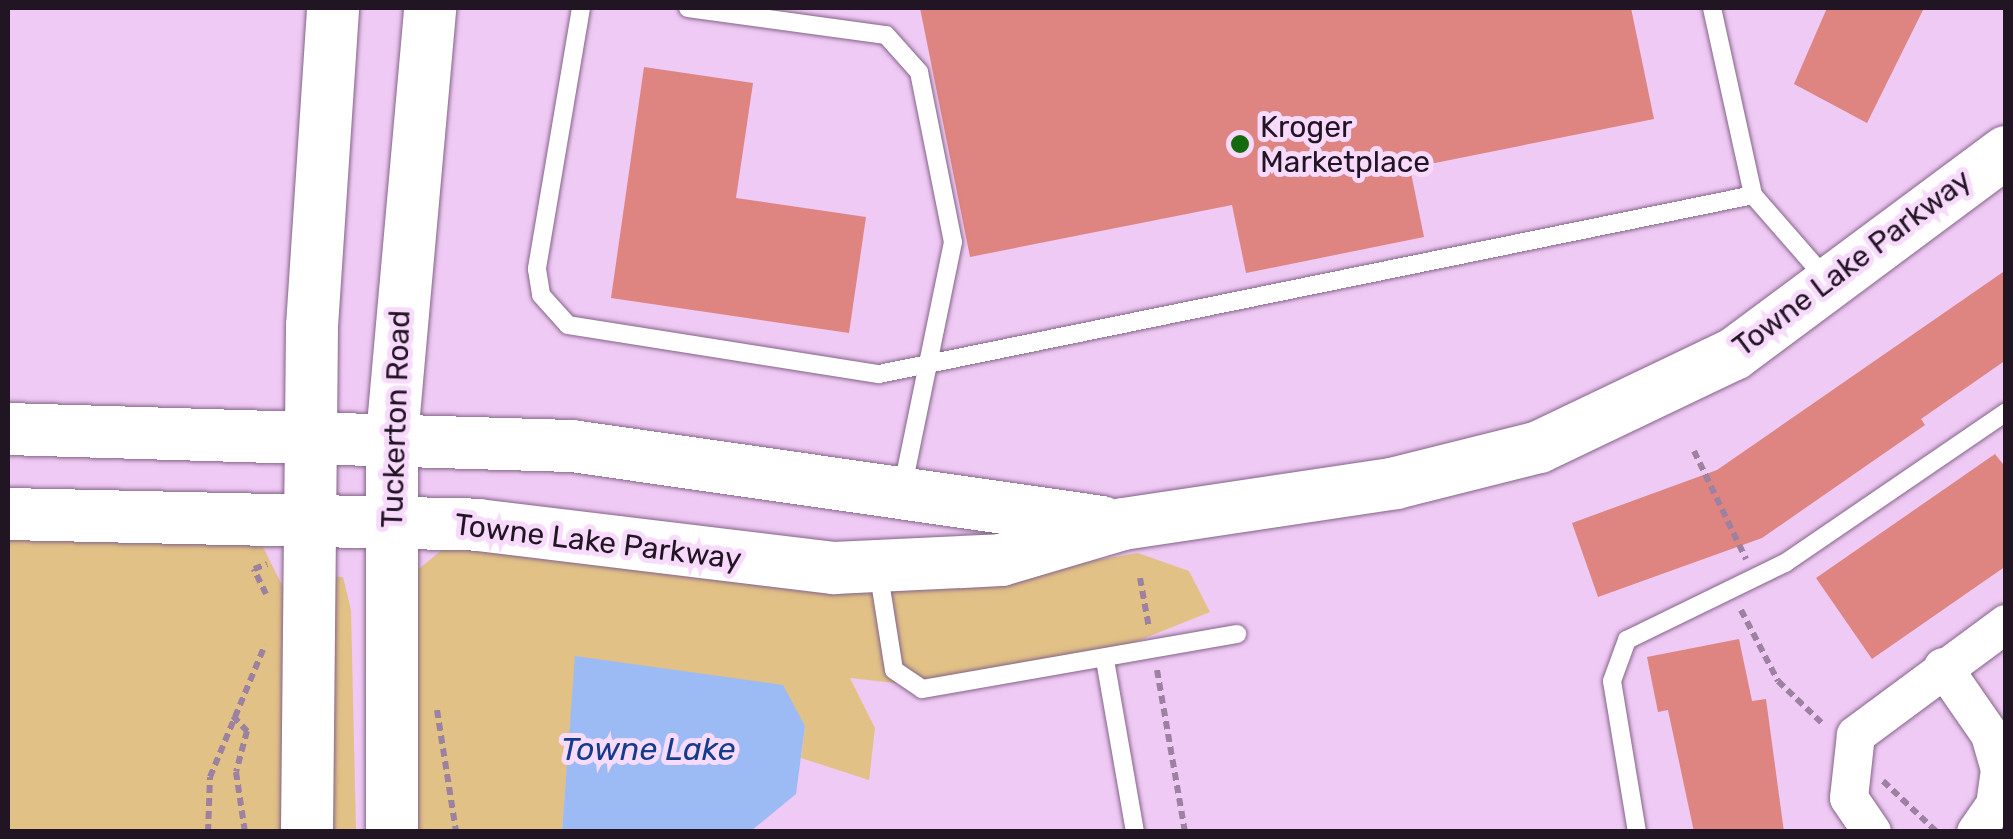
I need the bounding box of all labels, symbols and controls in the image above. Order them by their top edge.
place label: Kroger Marketplace [1260,109,1430,180]
marker: Kroger Marketplace [1229,133,1251,155]
street label: Towne Lake Parkway [1726,162,1978,364]
street label: Tuckerton Road [374,309,418,529]
street label: Towne Lake Parkway [452,507,744,577]
water label: Towne Lake [561,730,735,768]

